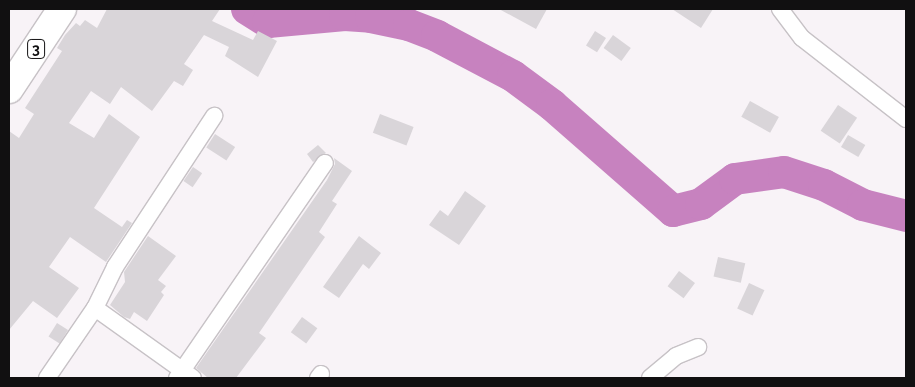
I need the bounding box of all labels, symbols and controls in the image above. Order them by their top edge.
road number: 3 [26,38,46,61]

